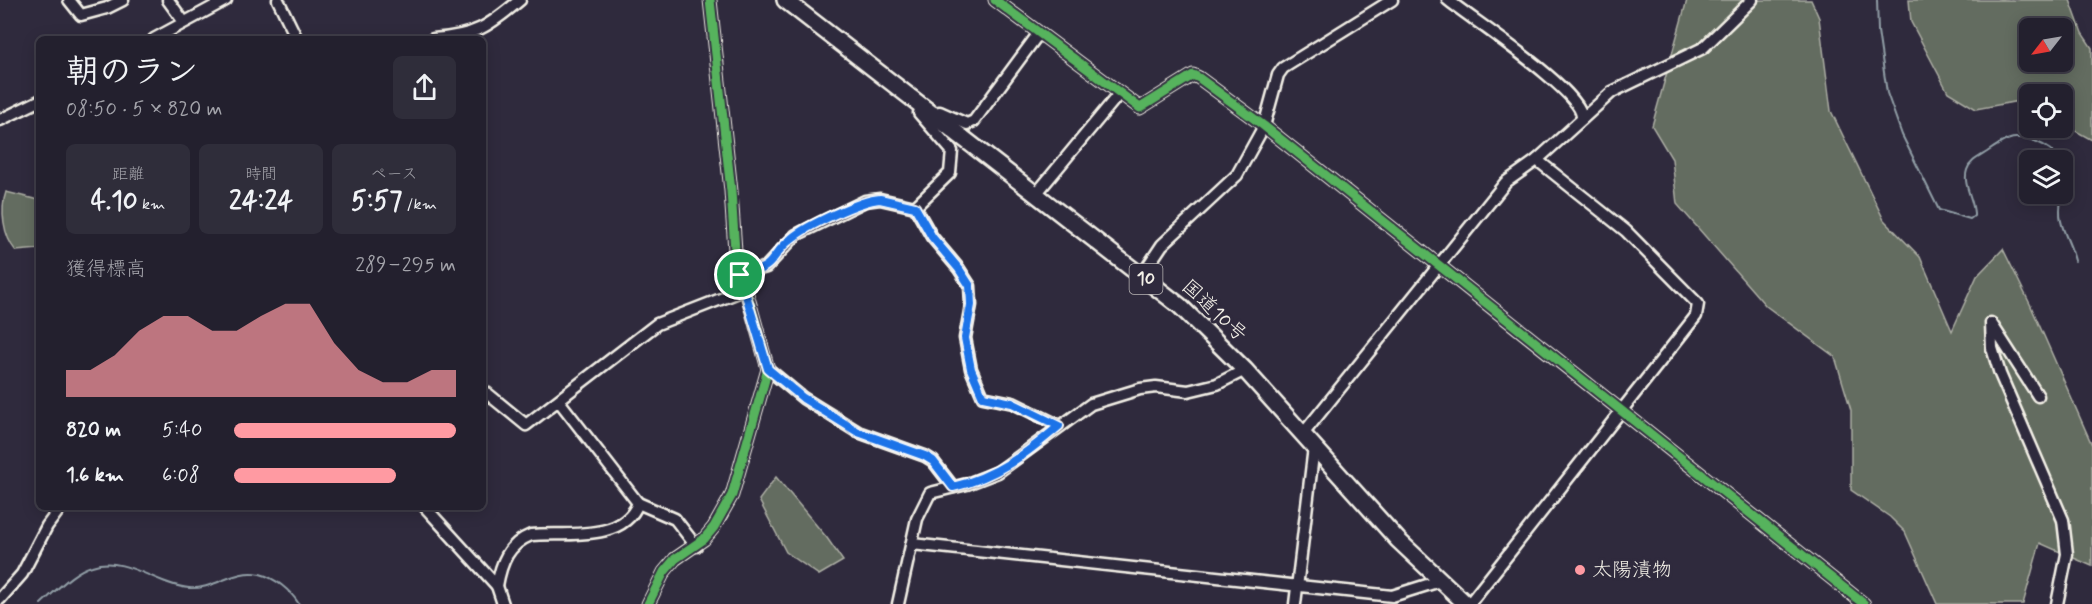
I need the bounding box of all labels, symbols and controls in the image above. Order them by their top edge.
north arrow [2019,18,2073,72]
map controls [2019,18,2073,204]
text: 朝のラン [66,51,198,95]
button: share [393,56,456,119]
button: locate [2019,84,2073,138]
text: 08:50 · 5 × 820 m [66,96,223,123]
button: layers [2019,150,2073,204]
text: 距離 [112,164,144,185]
text: 時間 [245,164,277,185]
text: ペース [370,164,418,185]
text: 4.10 [91,185,138,219]
text: 24:24 [229,185,293,219]
text: 5:57 [351,185,402,219]
text: km [138,194,165,215]
text: /km [402,194,437,215]
pin [714,249,765,300]
text: 289–295 m [355,252,456,279]
text: 獲得標高 [66,256,146,283]
icon: arrive [723,258,756,291]
road number: 10 [1130,264,1162,294]
street label: 国道10号 [1175,274,1253,348]
text: 820 m [66,417,121,444]
text: 5:40 [162,417,202,444]
text: 1.6 km [66,462,124,489]
text: 6:08 [162,462,200,489]
place label: 太陽漬物 [1592,557,1672,584]
marker: 太陽漬物 [1573,563,1587,577]

